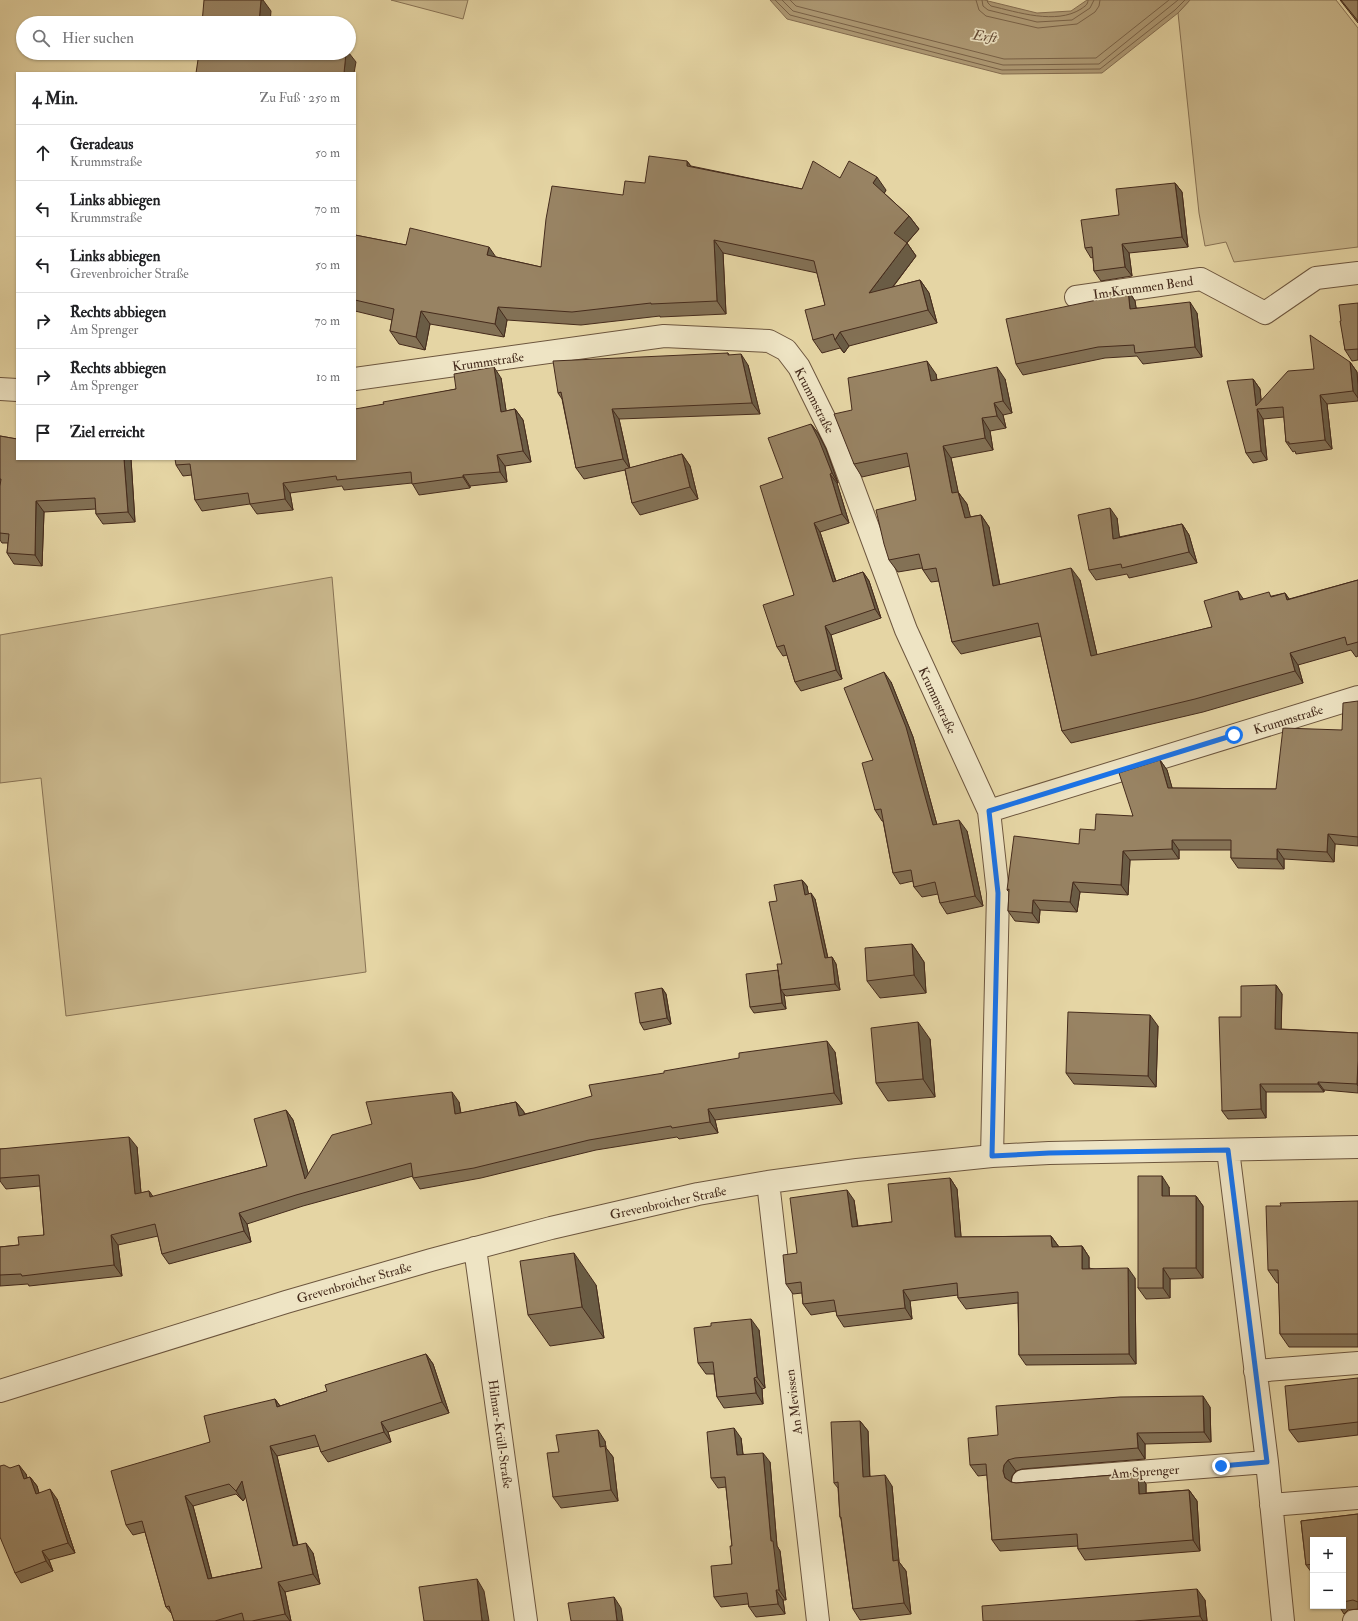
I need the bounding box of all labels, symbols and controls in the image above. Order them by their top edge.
search box [16,16,356,60]
water label: Erft [971,26,999,47]
icon: search [30,27,52,49]
text: Hier suchen [62,29,134,48]
text: 4 Min. [32,88,78,109]
text: Zu Fuß · 250 m [260,90,340,106]
text: Geradeaus [70,135,133,154]
icon: ahead [32,142,54,164]
text: 50 m [315,145,340,161]
text: Krummstraße [70,154,142,170]
text: Links abbiegen [70,191,160,210]
icon: left [32,198,54,220]
text: 70 m [315,201,340,217]
text: Krummstraße [70,210,142,226]
text: Links abbiegen [70,247,160,266]
icon: left [32,254,54,276]
text: 50 m [315,257,340,273]
text: Grevenbroicher Straße [70,266,189,282]
street label: Im Krummen Bend [1092,273,1195,303]
text: Rechts abbiegen [70,303,166,322]
icon: right [32,310,54,332]
text: 70 m [315,313,340,329]
text: Am Sprenger [70,322,138,338]
street label: Krummstraße [451,349,526,375]
text: Rechts abbiegen [70,359,166,378]
street label: Krummstraße [791,365,838,437]
icon: right [32,366,54,388]
text: 10 m [316,369,340,385]
text: Am Sprenger [70,378,138,394]
icon: arrive [32,422,54,444]
text: Ziel erreicht [70,423,145,442]
street label: Krummstraße [915,664,960,737]
street label: Krummstraße [1251,702,1326,738]
route start [1225,726,1243,744]
street label: Grevenbroicher Straße [609,1183,728,1223]
street label: Grevenbroicher Straße [295,1259,414,1307]
street label: An Mevissen [782,1368,806,1436]
street label: Hilmar-Krüll-Straße [484,1378,516,1490]
route end [1212,1457,1230,1475]
street label: Am Sprenger [1109,1462,1180,1483]
map controls [1310,1537,1346,1609]
button: + [1310,1537,1346,1573]
button: − [1310,1573,1346,1609]

